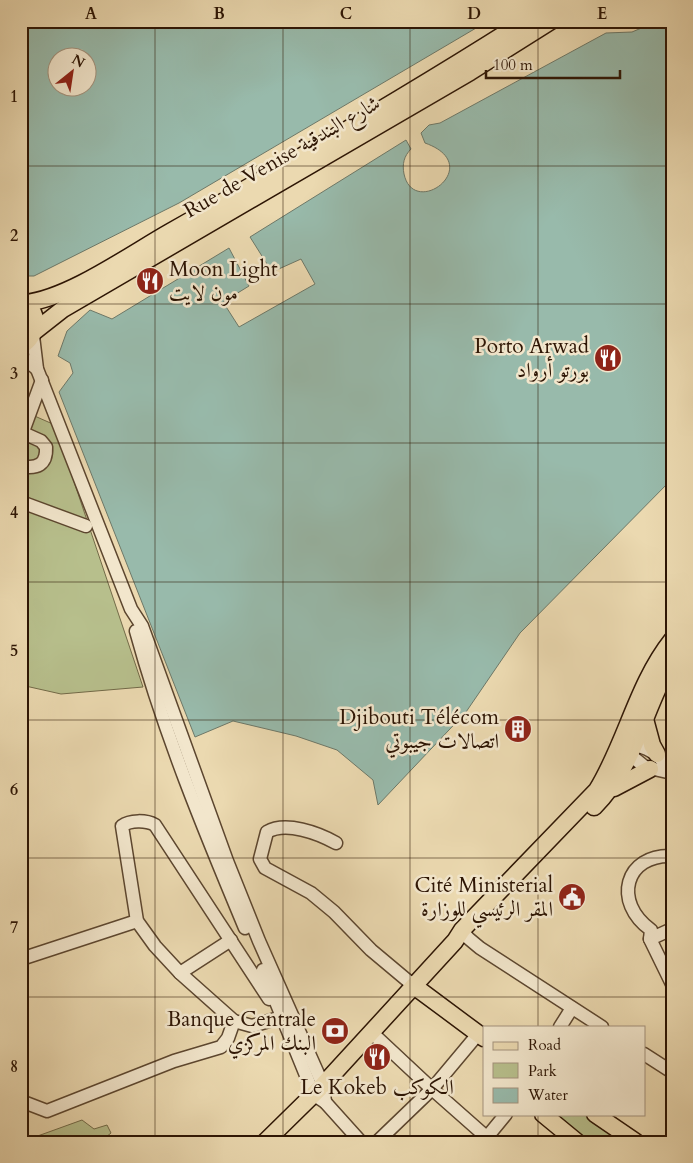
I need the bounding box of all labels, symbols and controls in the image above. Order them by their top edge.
text: A [85,3,97,25]
text: B [213,3,225,25]
text: C [340,3,352,25]
text: D [467,3,481,25]
text: E [597,3,607,25]
north arrow [48,48,98,98]
scale bar [486,48,619,80]
text: N [68,50,88,72]
text: 100 m [493,55,533,75]
text: 1 [10,86,18,108]
street label: Rue de Venise شارع البندقية [178,89,387,228]
text: 2 [10,225,18,247]
place label: Moon Light مون لايت [169,255,278,308]
restaurant icon: Moon Light مون لايت [135,266,165,296]
place label: Porto Arwad بورتو أرواد [474,332,589,385]
restaurant icon: Porto Arwad بورتو أرواد [593,343,623,373]
text: 3 [10,363,18,385]
text: 4 [10,502,18,524]
text: 5 [10,640,18,662]
place label: Djibouti Télécom اتصالات جيبوتي [339,703,499,758]
building icon: Djibouti Télécom اتصالات جيبوتي [503,714,533,744]
text: 6 [10,779,18,801]
place label: Cité Ministerial المقر الرئيسي للوزارة [415,871,553,929]
public building icon: Cité Ministerial المقر الرئيسي للوزارة [557,882,587,912]
text: 7 [10,917,18,939]
place label: Banque Centrale البنك المركزي [167,1005,316,1059]
bank icon: Banque Centrale البنك المركزي [320,1016,350,1046]
legend [483,1026,646,1116]
text: Road [528,1035,561,1055]
restaurant icon: Le Kokeb الكوكب [362,1042,392,1072]
text: 8 [10,1056,18,1078]
text: Park [528,1061,557,1081]
place label: Le Kokeb الكوكب [300,1073,454,1102]
text: Water [527,1085,569,1105]

